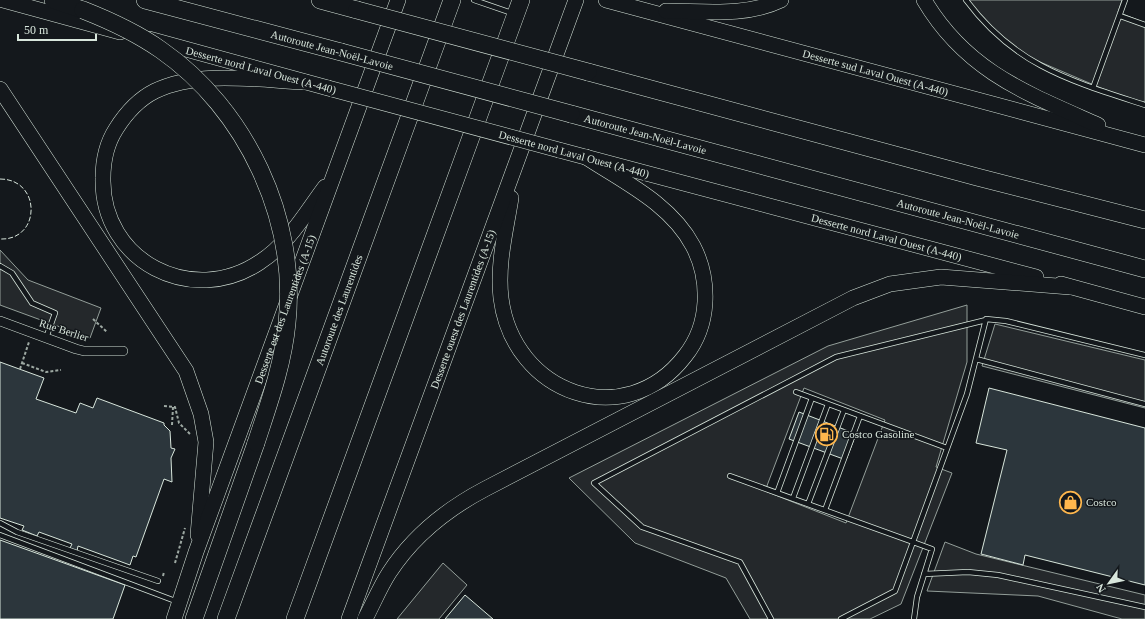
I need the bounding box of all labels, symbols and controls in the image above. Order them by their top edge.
scale bar [18,16,96,42]
text: 50 m [24,23,49,37]
street label: Autoroute Jean-Noël-Lavoie [270,28,395,72]
street label: Desserte nord Laval Ouest (A-440) [184,44,338,97]
street label: Desserte sud Laval Ouest (A-440) [801,47,950,99]
street label: Autoroute Jean-Noël-Lavoie [583,112,708,156]
street label: Desserte nord Laval Ouest (A-440) [497,128,651,181]
street label: Autoroute Jean-Noël-Lavoie [896,196,1021,241]
street label: Desserte nord Laval Ouest (A-440) [810,211,963,264]
street label: Desserte ouest des Laurentides (A-15) [428,228,498,390]
street label: Desserte est des Laurentides (A-15) [252,233,319,385]
street label: Autoroute des Laurentides [313,253,364,367]
street label: Rue Berlier [38,316,90,344]
fuel station icon: Costco Gasoline [814,421,840,447]
place label: Costco Gasoline [842,428,915,440]
shop icon: Costco [1057,489,1083,515]
place label: Costco [1086,496,1117,508]
north arrow [1089,563,1129,603]
text: N [1093,582,1108,595]

